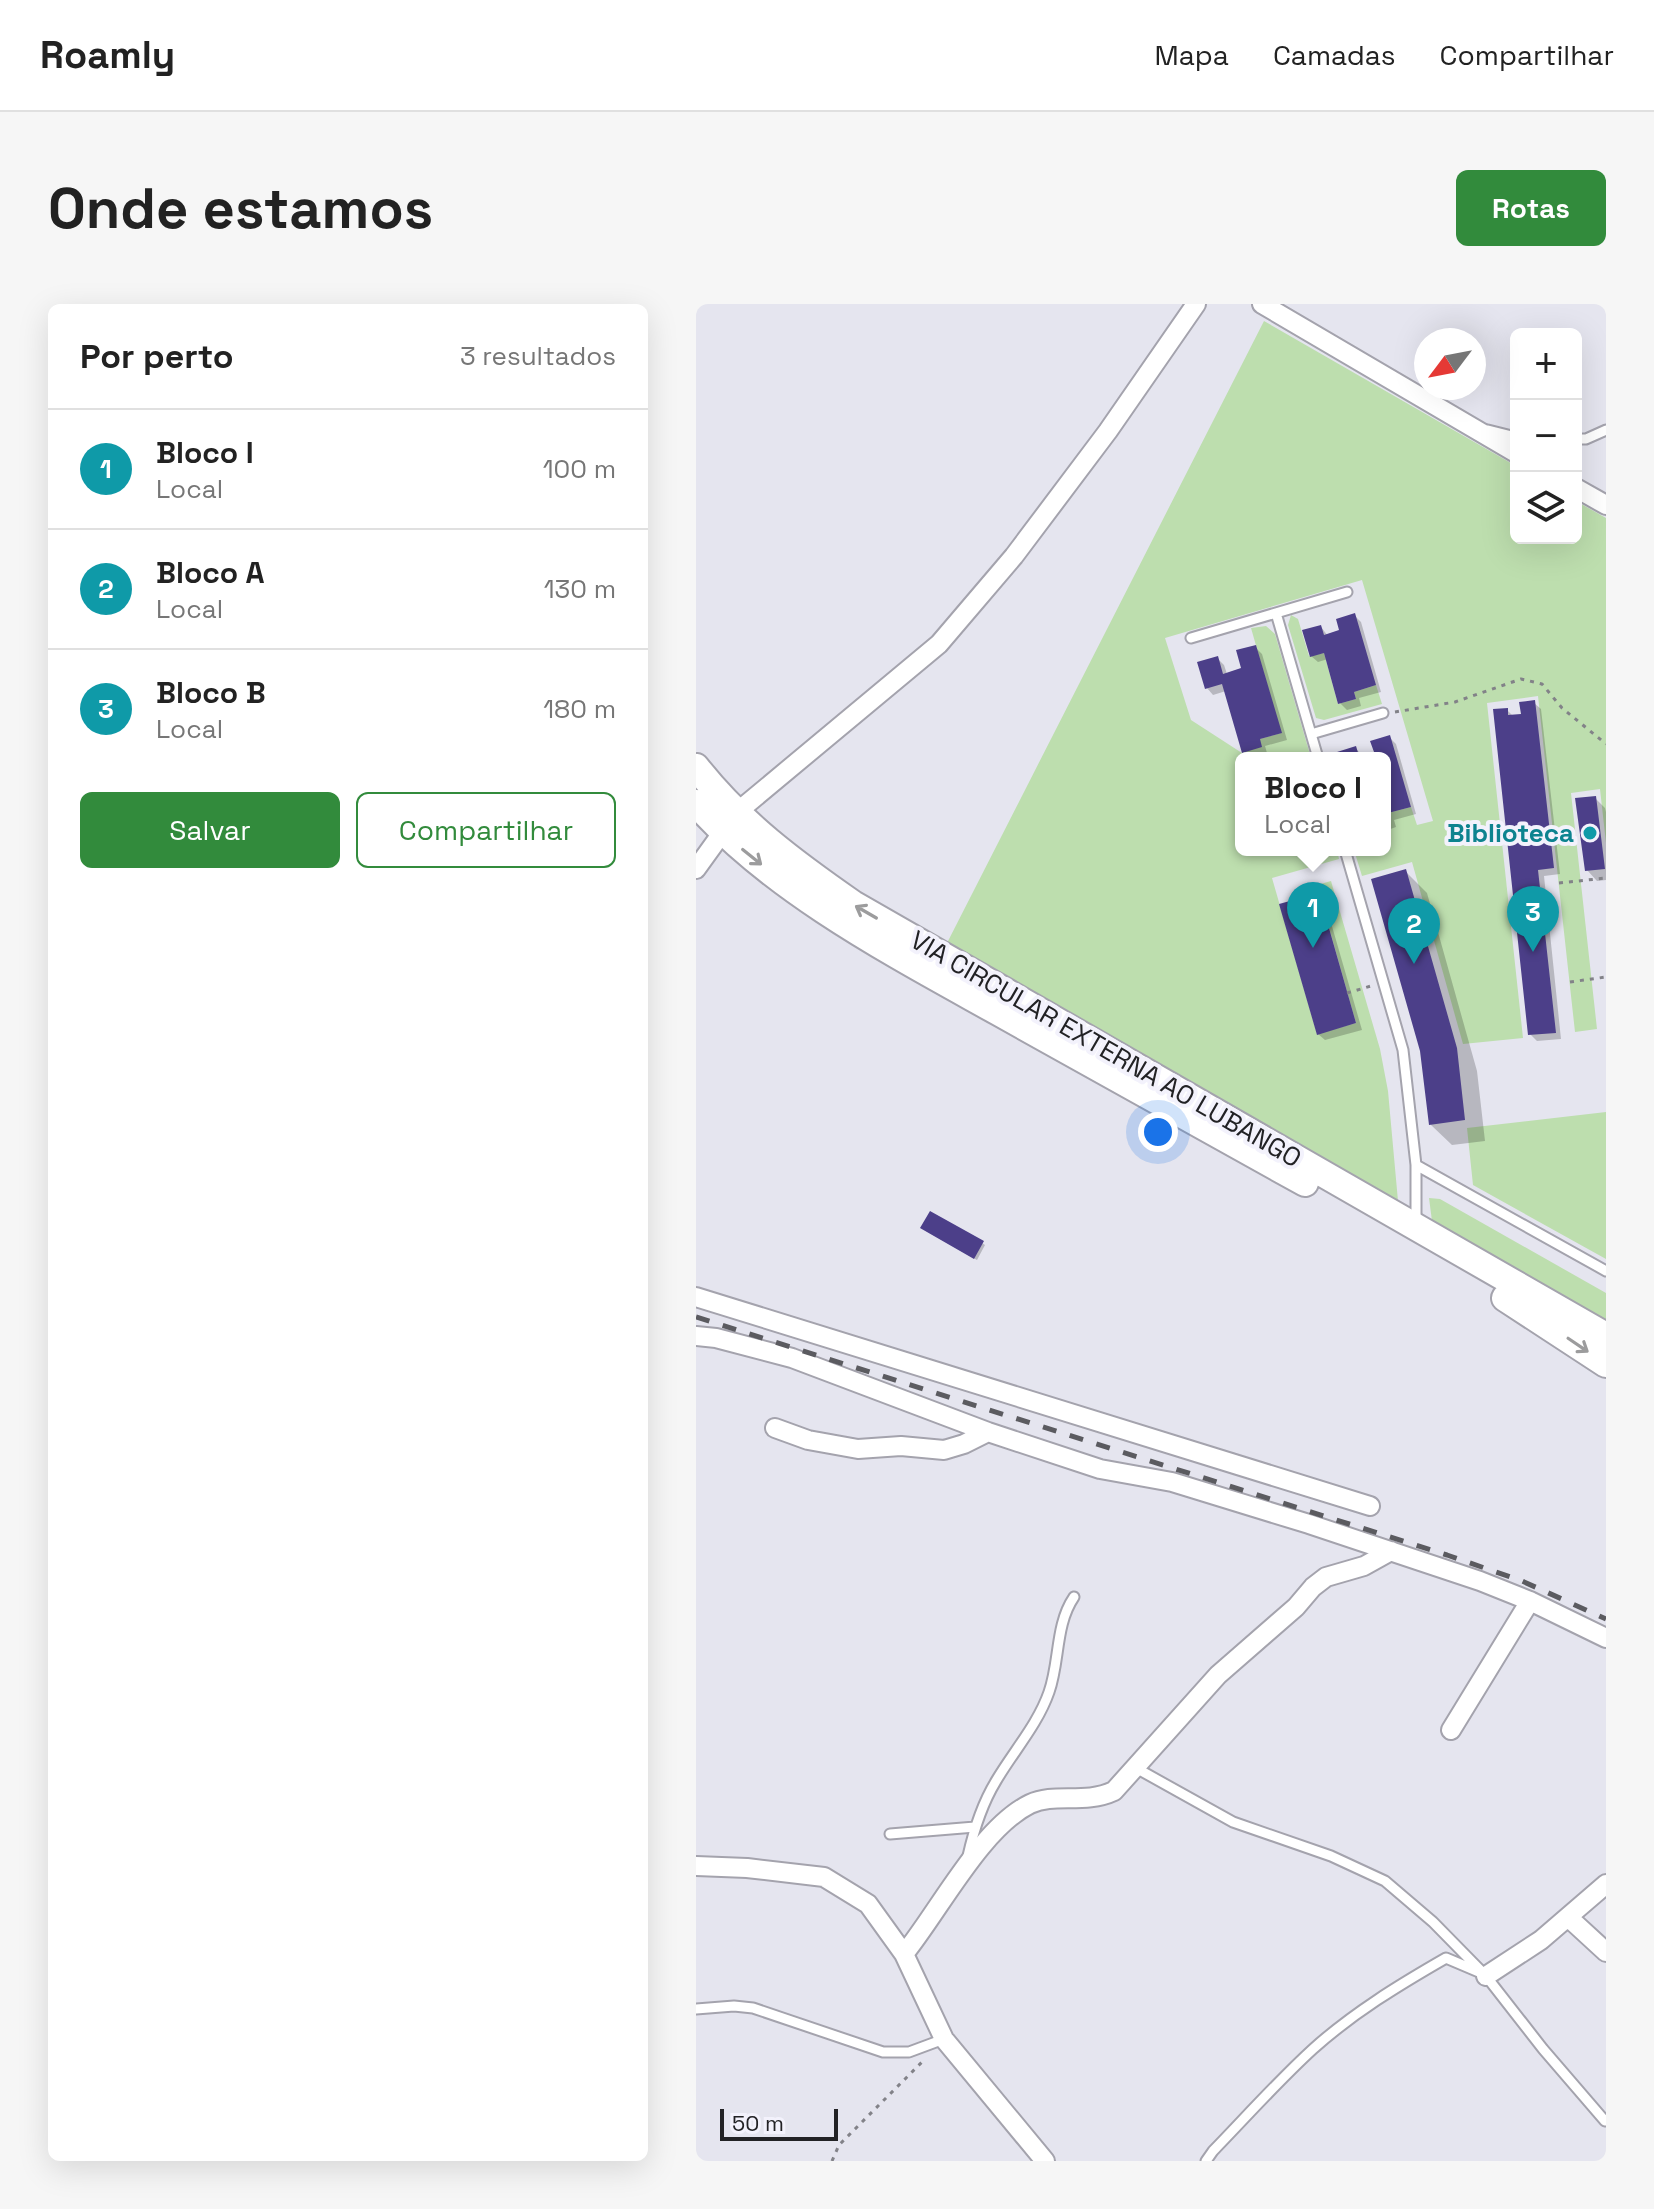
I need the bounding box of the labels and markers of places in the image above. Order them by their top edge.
place label: Biblioteca [1447,816,1574,850]
marker: Biblioteca [1581,824,1599,842]
pin: 1 [1287,882,1339,948]
pin: 3 [1507,886,1559,952]
pin: 2 [1388,898,1440,964]

